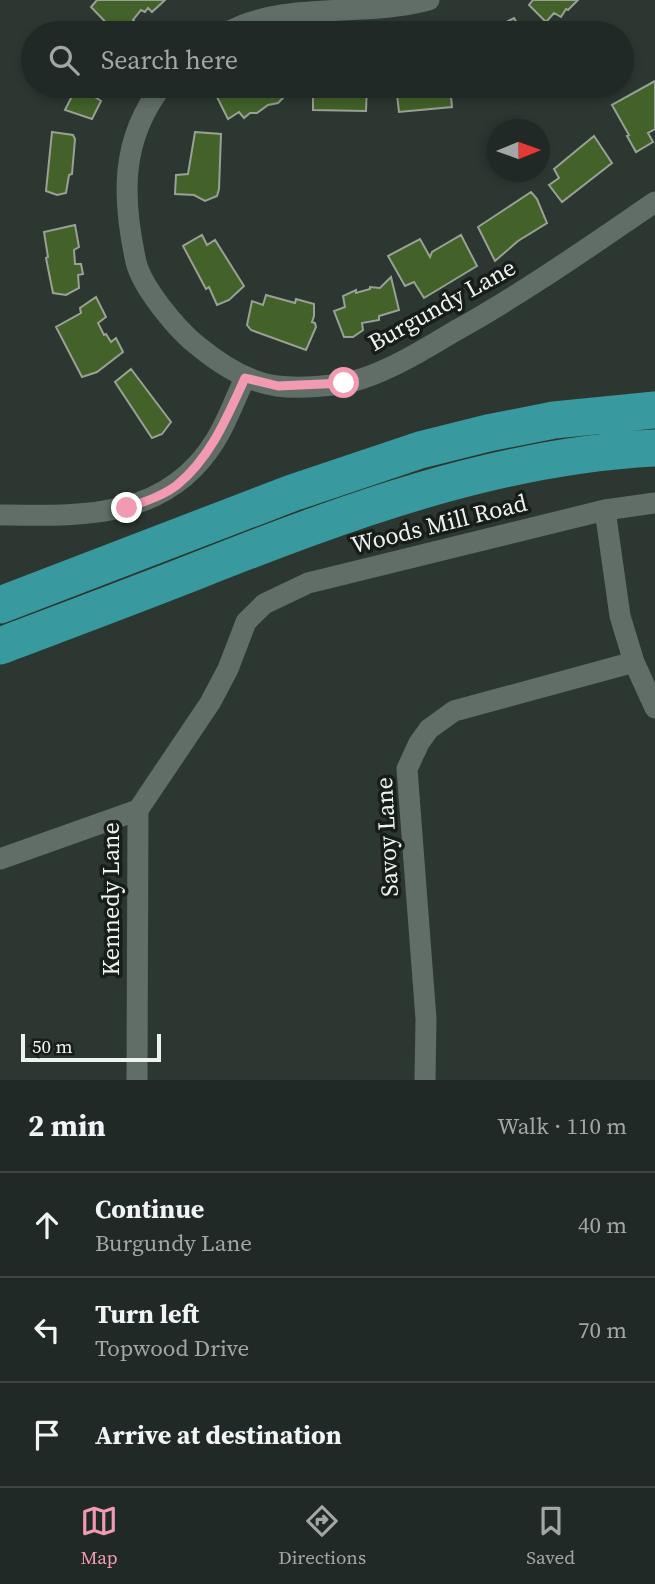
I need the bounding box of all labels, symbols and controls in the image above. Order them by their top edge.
search box [21,21,634,98]
icon: search [45,41,83,79]
text: Search here [101,42,238,78]
north arrow [487,119,550,182]
street label: Burgundy Lane [362,250,521,359]
route start [328,367,359,398]
street label: Woods Mill Road [347,486,531,561]
route end [111,492,142,523]
street label: Savoy Lane [367,776,406,898]
street label: Kennedy Lane [94,822,127,976]
scale bar [21,1031,161,1063]
text: 50 m [32,1033,73,1059]
text: 2 min [28,1105,106,1146]
text: Walk · 110 m [497,1110,627,1142]
text: Continue [95,1191,204,1227]
icon: ahead [28,1206,66,1244]
text: 40 m [578,1209,627,1241]
text: Burgundy Lane [95,1227,252,1259]
text: Turn left [95,1296,199,1332]
icon: left [28,1311,66,1349]
text: 70 m [578,1314,627,1346]
text: Topwood Drive [95,1332,249,1364]
icon: arrive [28,1416,66,1454]
text: Arrive at destination [95,1417,342,1453]
tab: Map [80,1502,118,1570]
tab: Directions [278,1502,366,1570]
tab: Saved [526,1502,575,1570]

